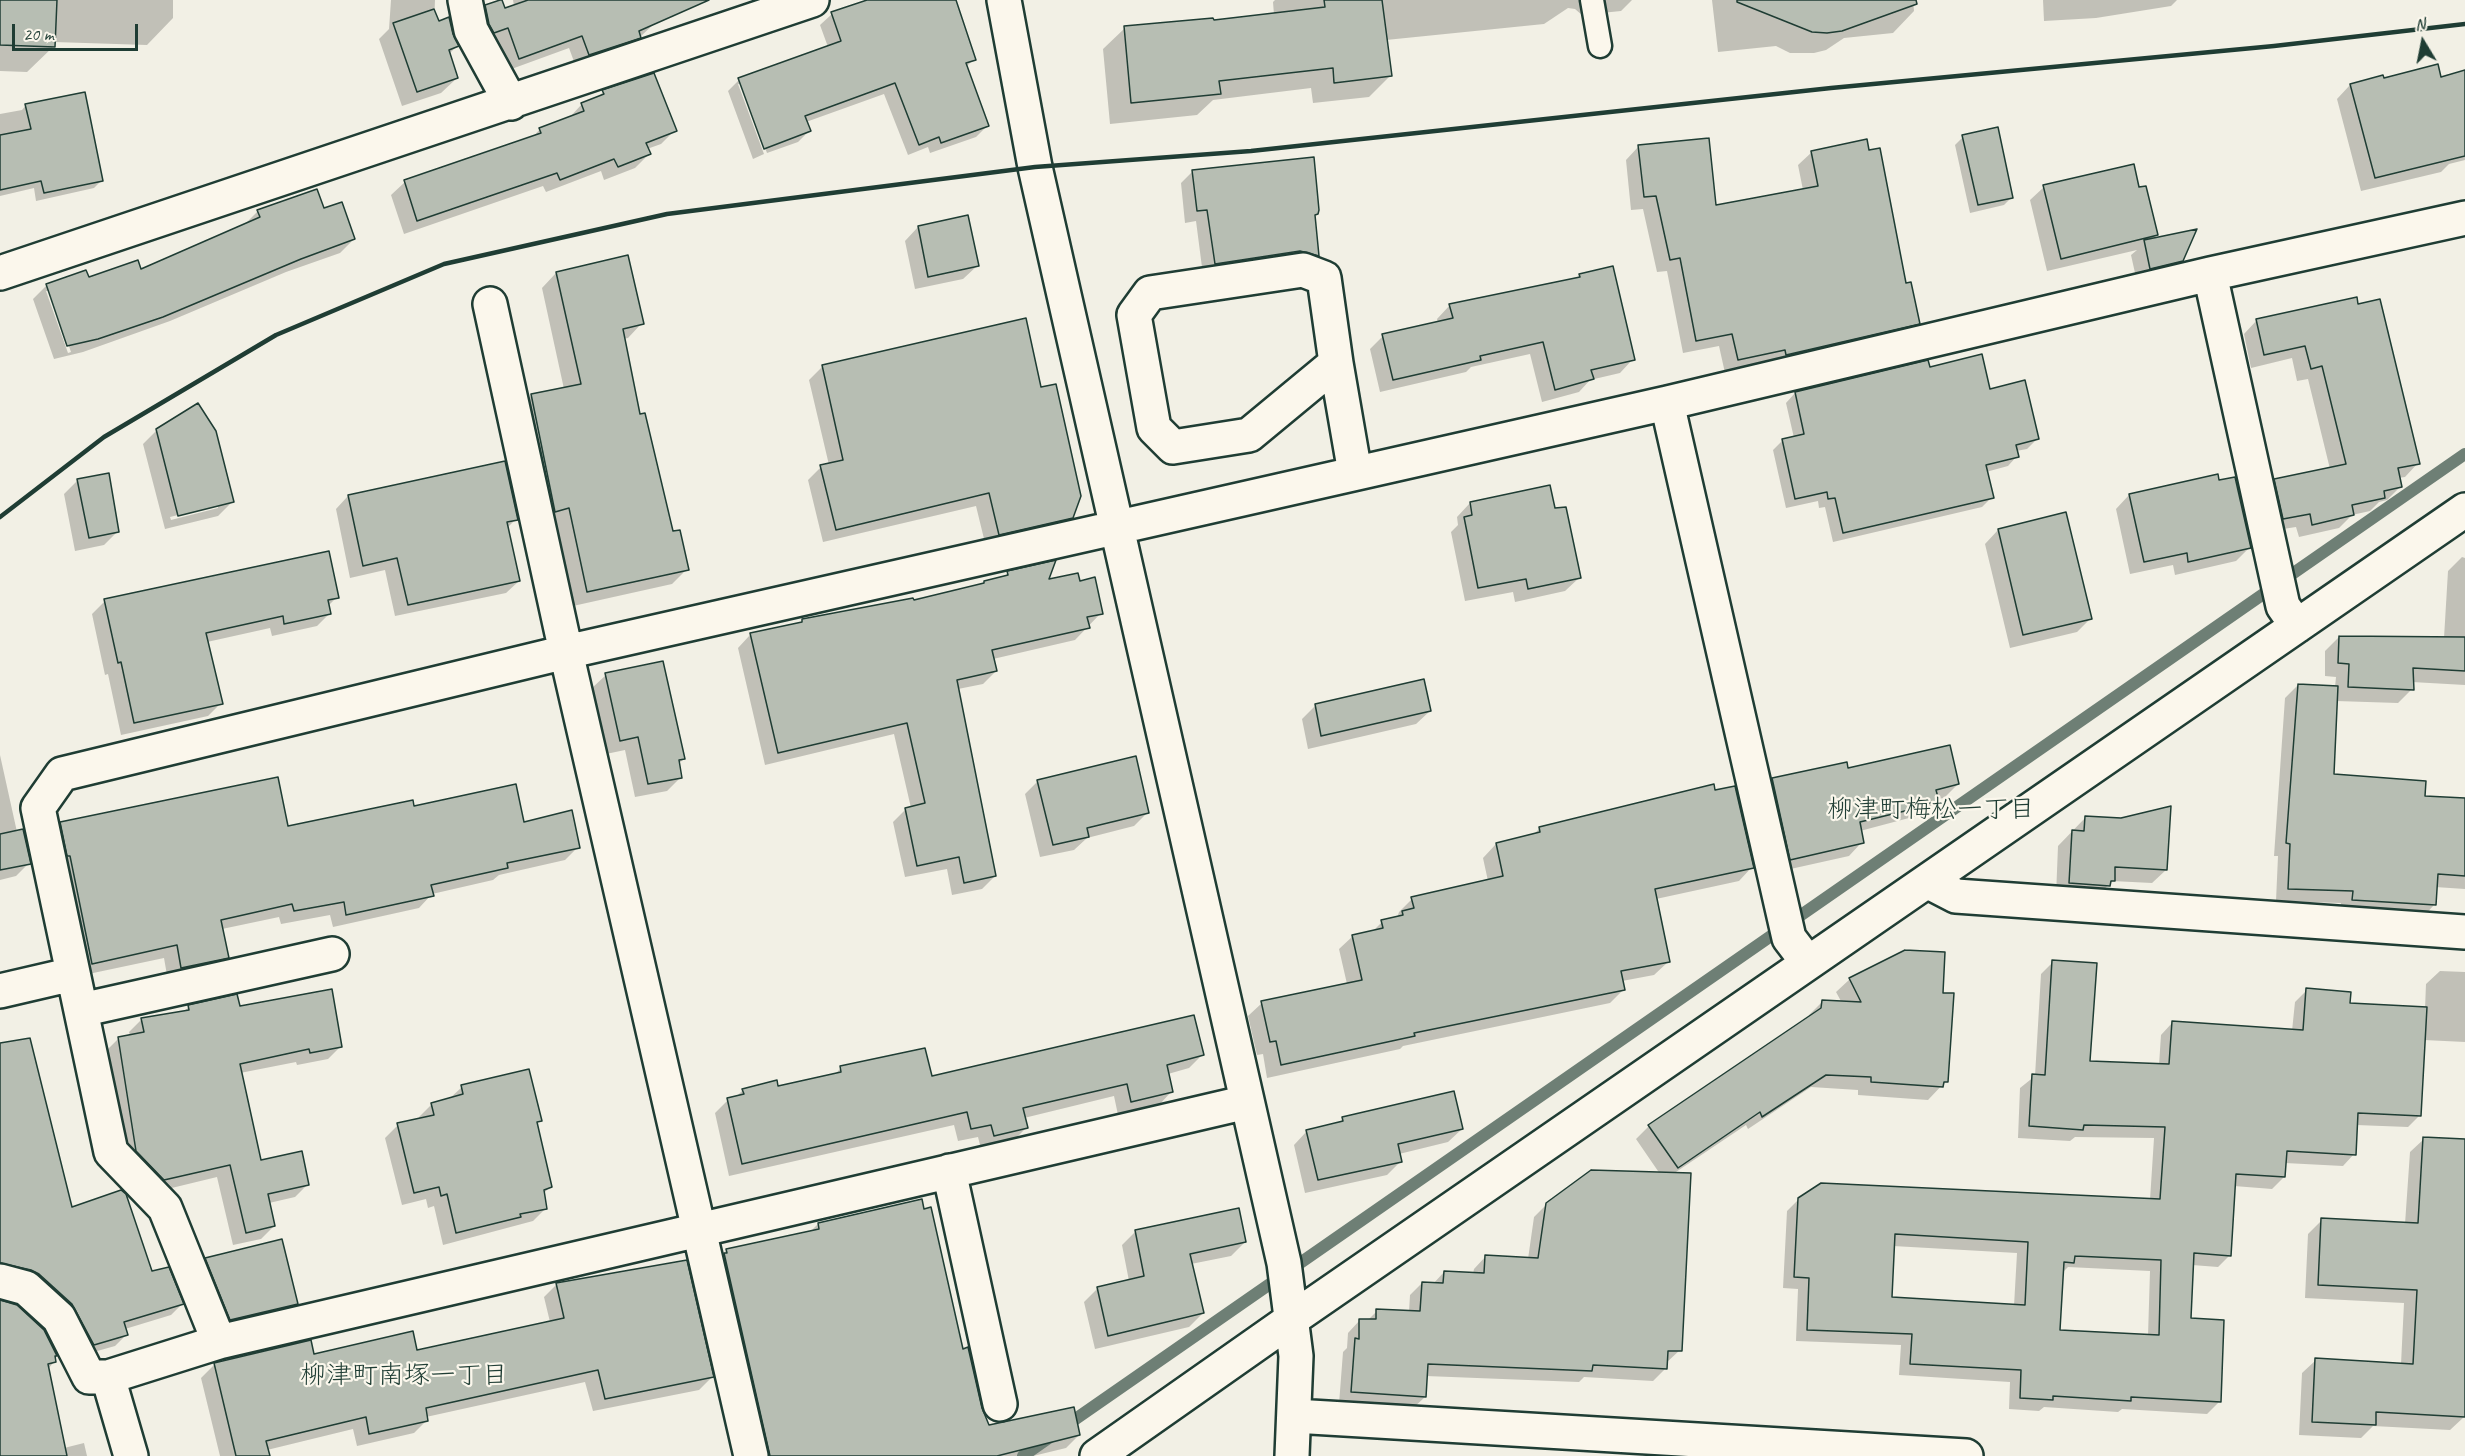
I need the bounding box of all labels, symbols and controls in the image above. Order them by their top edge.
scale bar [15,12,141,50]
north arrow [2393,12,2453,72]
text: N [2413,14,2426,35]
text: 20 m [23,23,54,45]
district label: 柳津町梅松一丁目 [1827,794,2035,826]
district label: 柳津町南塚一丁目 [300,1360,508,1392]

